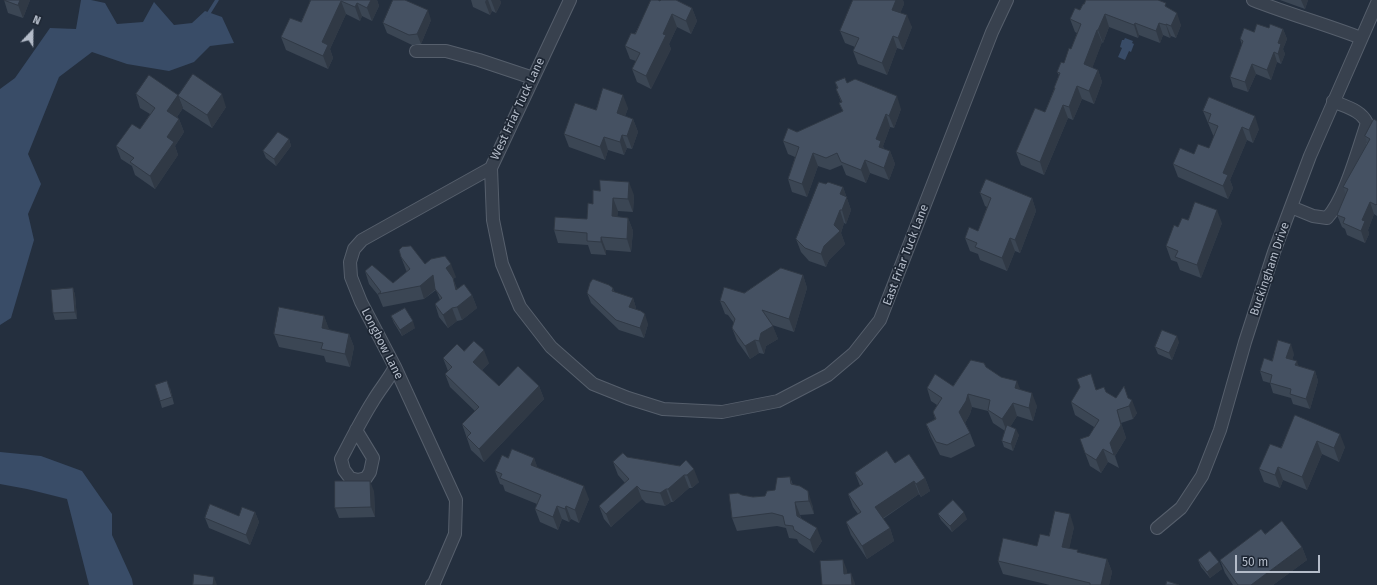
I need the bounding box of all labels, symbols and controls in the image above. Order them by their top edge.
north arrow [12,12,52,52]
text: N [31,13,42,28]
street label: West Friar Tuck Lane [488,56,548,162]
street label: East Friar Tuck Lane [880,202,932,308]
street label: Buckingham Drive [1247,220,1293,318]
street label: Longbow Lane [358,306,406,382]
scale bar [1237,547,1322,573]
text: 50 m [1242,555,1268,569]

